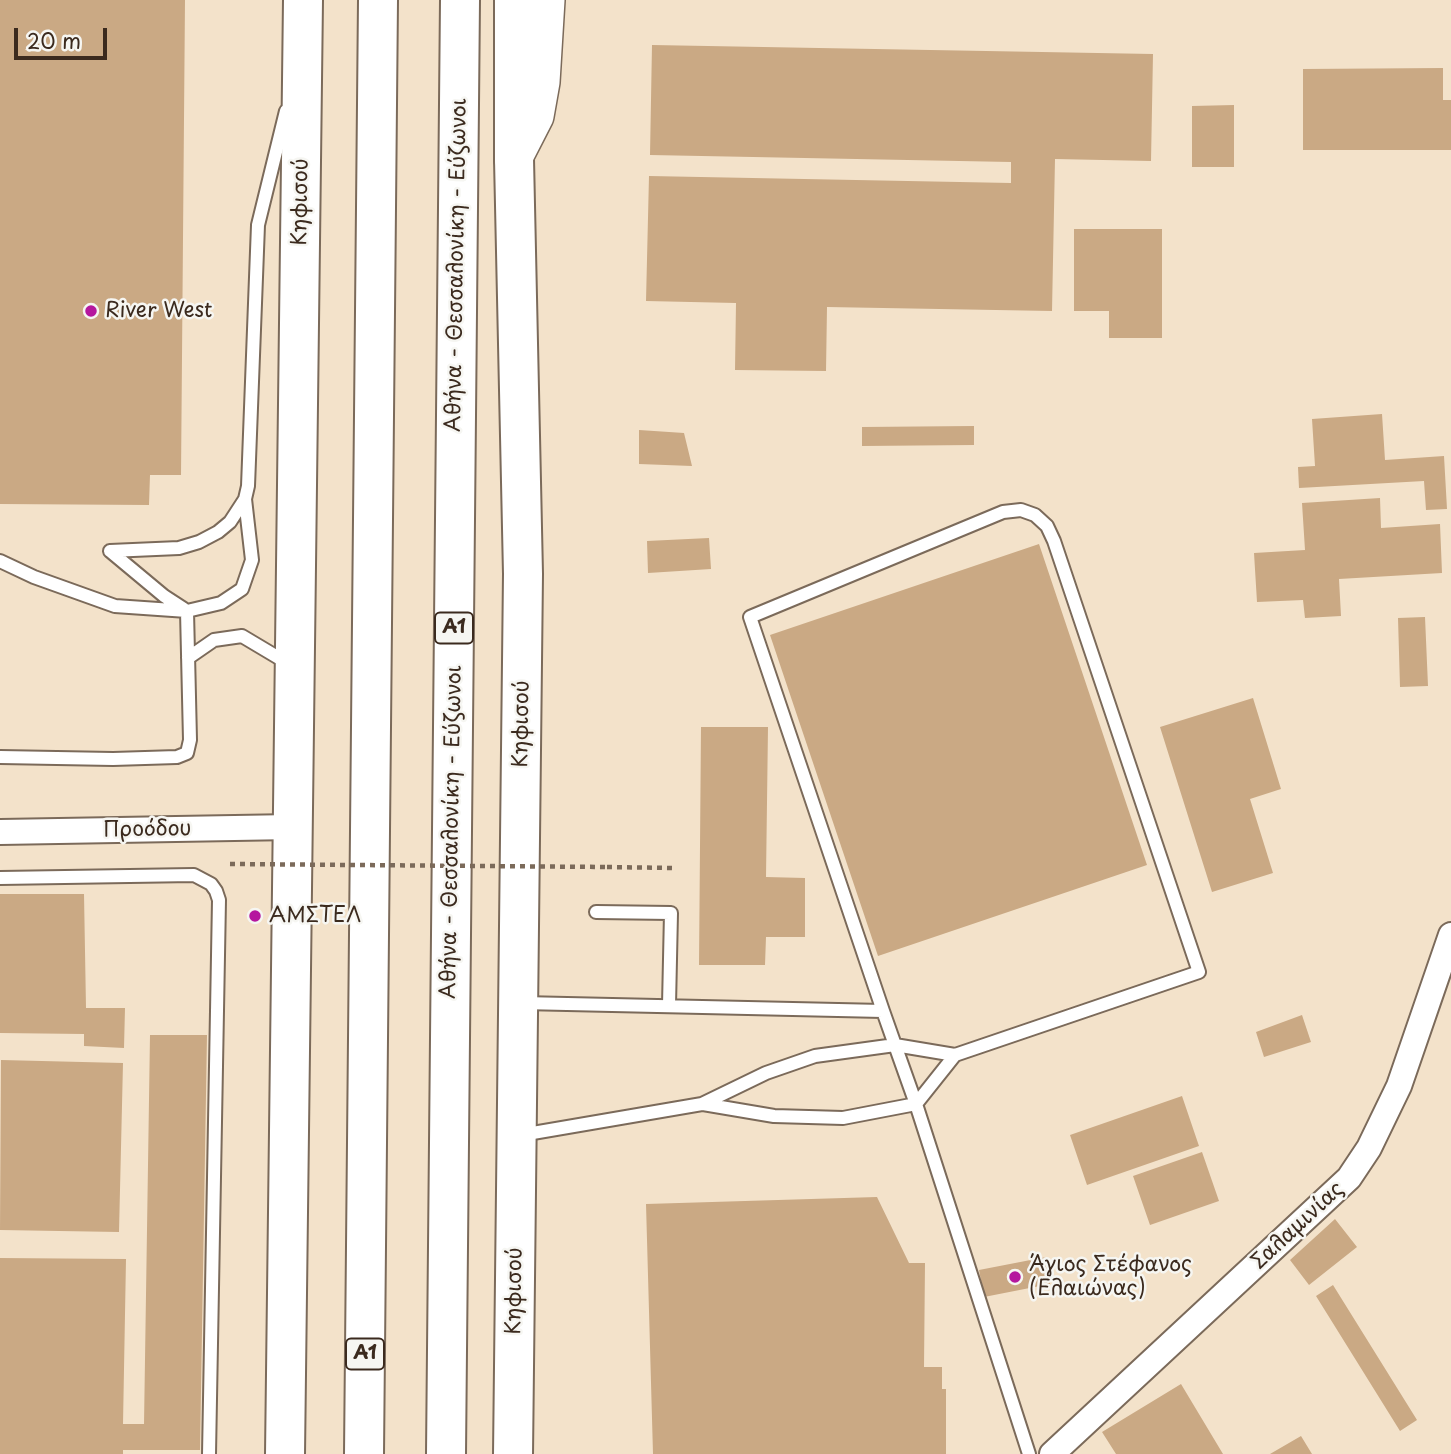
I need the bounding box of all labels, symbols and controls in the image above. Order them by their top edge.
scale bar [18,14,110,58]
text: 20 m [27,24,81,56]
street label: Αθήνα - Θεσσαλονίκη - Εύζωνοι [441,98,473,432]
street label: Κηφισού [288,158,314,246]
place label: River West [105,298,212,324]
marker: River West [83,303,99,319]
road number: Α1 [435,612,473,643]
street label: Αθήνα - Θεσσαλονίκη - Εύζωνοι [436,665,468,999]
street label: Κηφισού [509,680,535,768]
street label: Προόδου [102,817,192,843]
place label: ΑΜΣΤΕΛ [269,903,361,929]
marker: ΑΜΣΤΕΛ [247,908,263,924]
street label: Σαλαμινίας [1247,1177,1349,1275]
street label: Κηφισού [502,1247,528,1335]
place label: Άγιος Στέφανος (Ελαιώνας) [1029,1252,1192,1302]
marker: Άγιος Στέφανος (Ελαιώνας) [1007,1269,1023,1285]
road number: Α1 [346,1338,384,1370]

